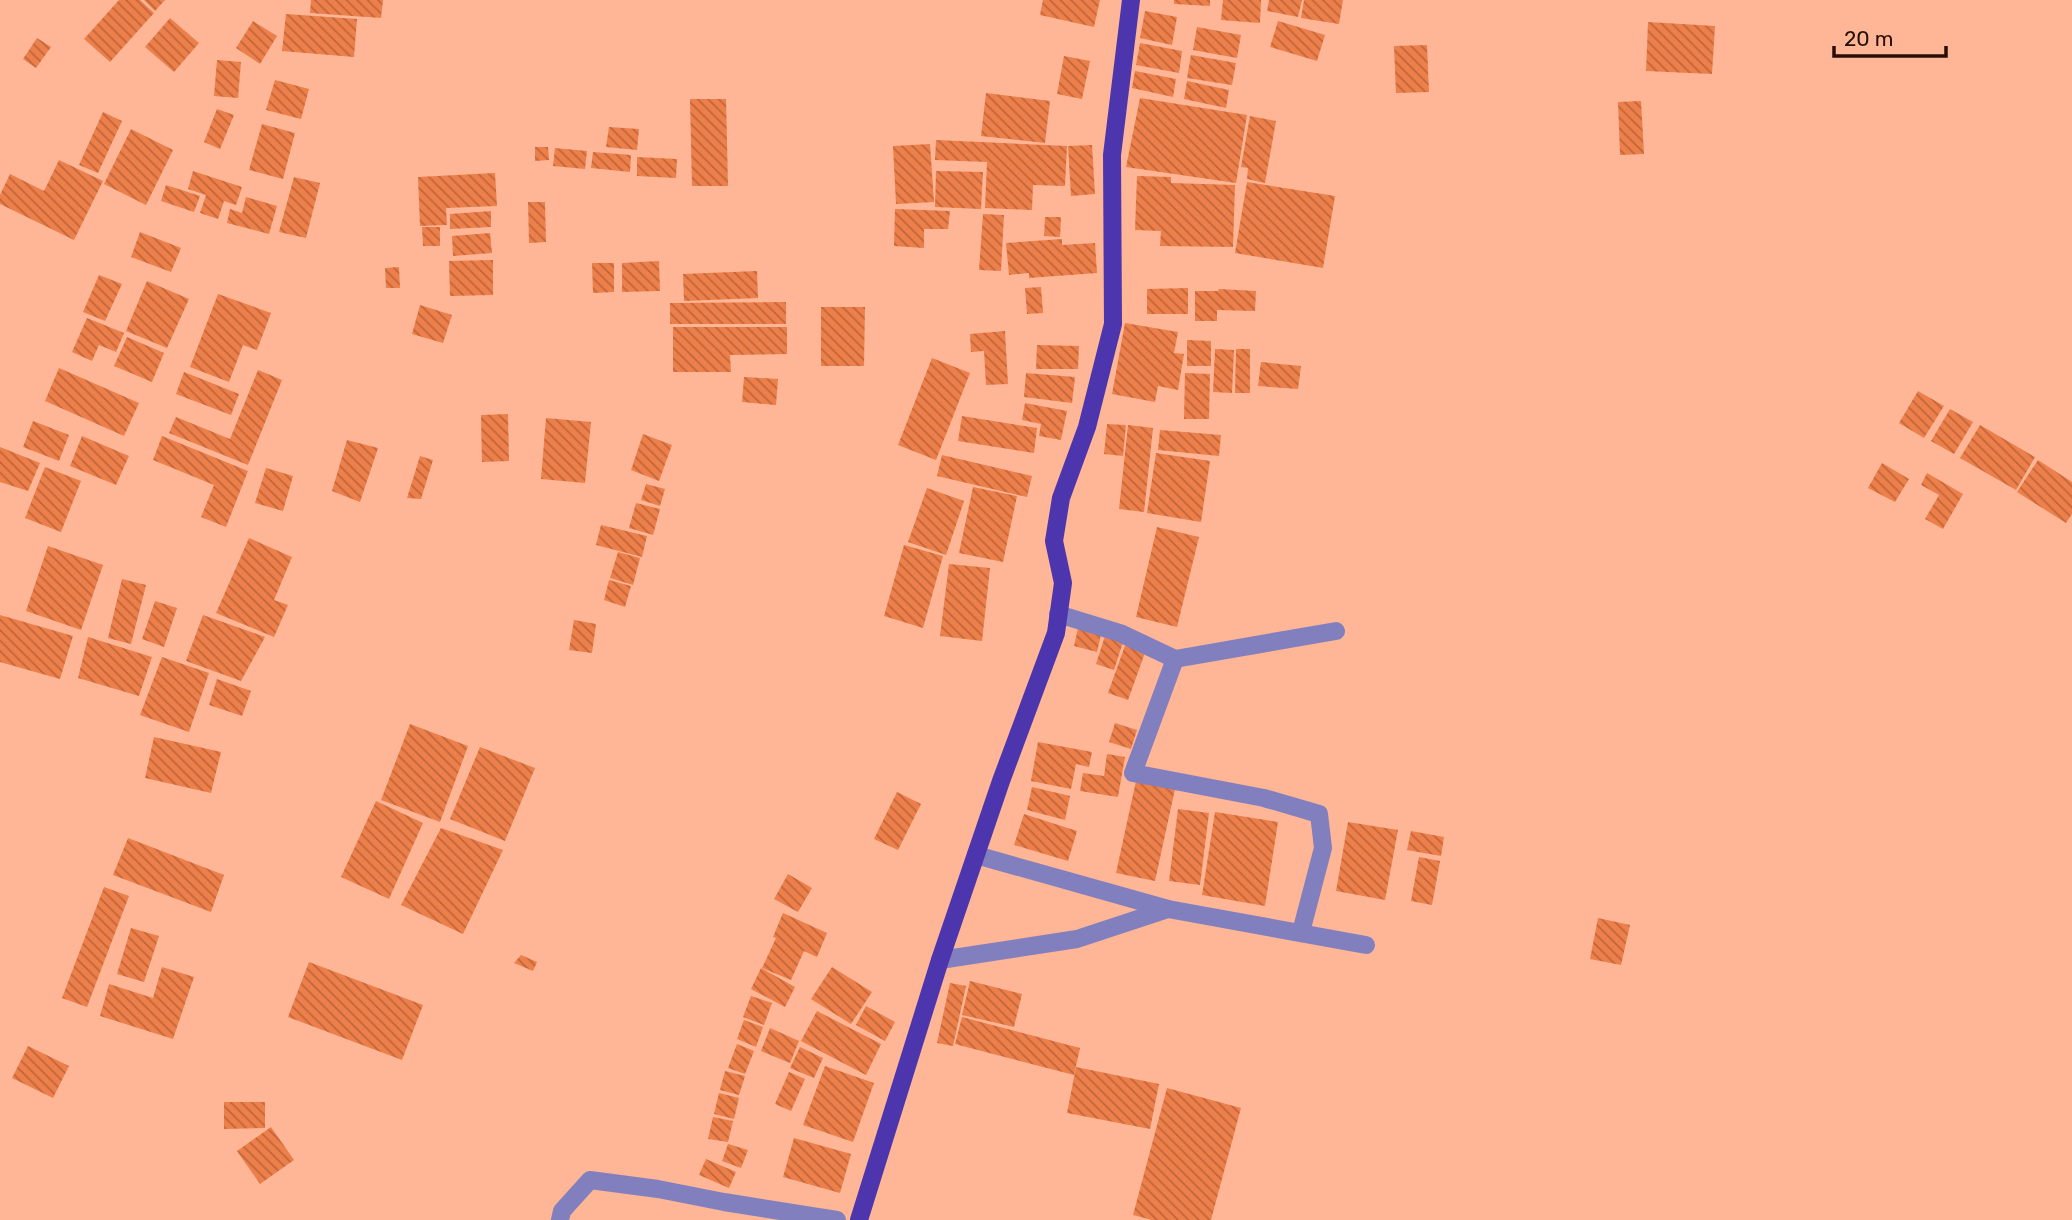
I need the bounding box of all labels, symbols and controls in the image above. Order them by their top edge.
scale bar [1834,14,1946,58]
text: 20 m [1844,26,1893,51]

